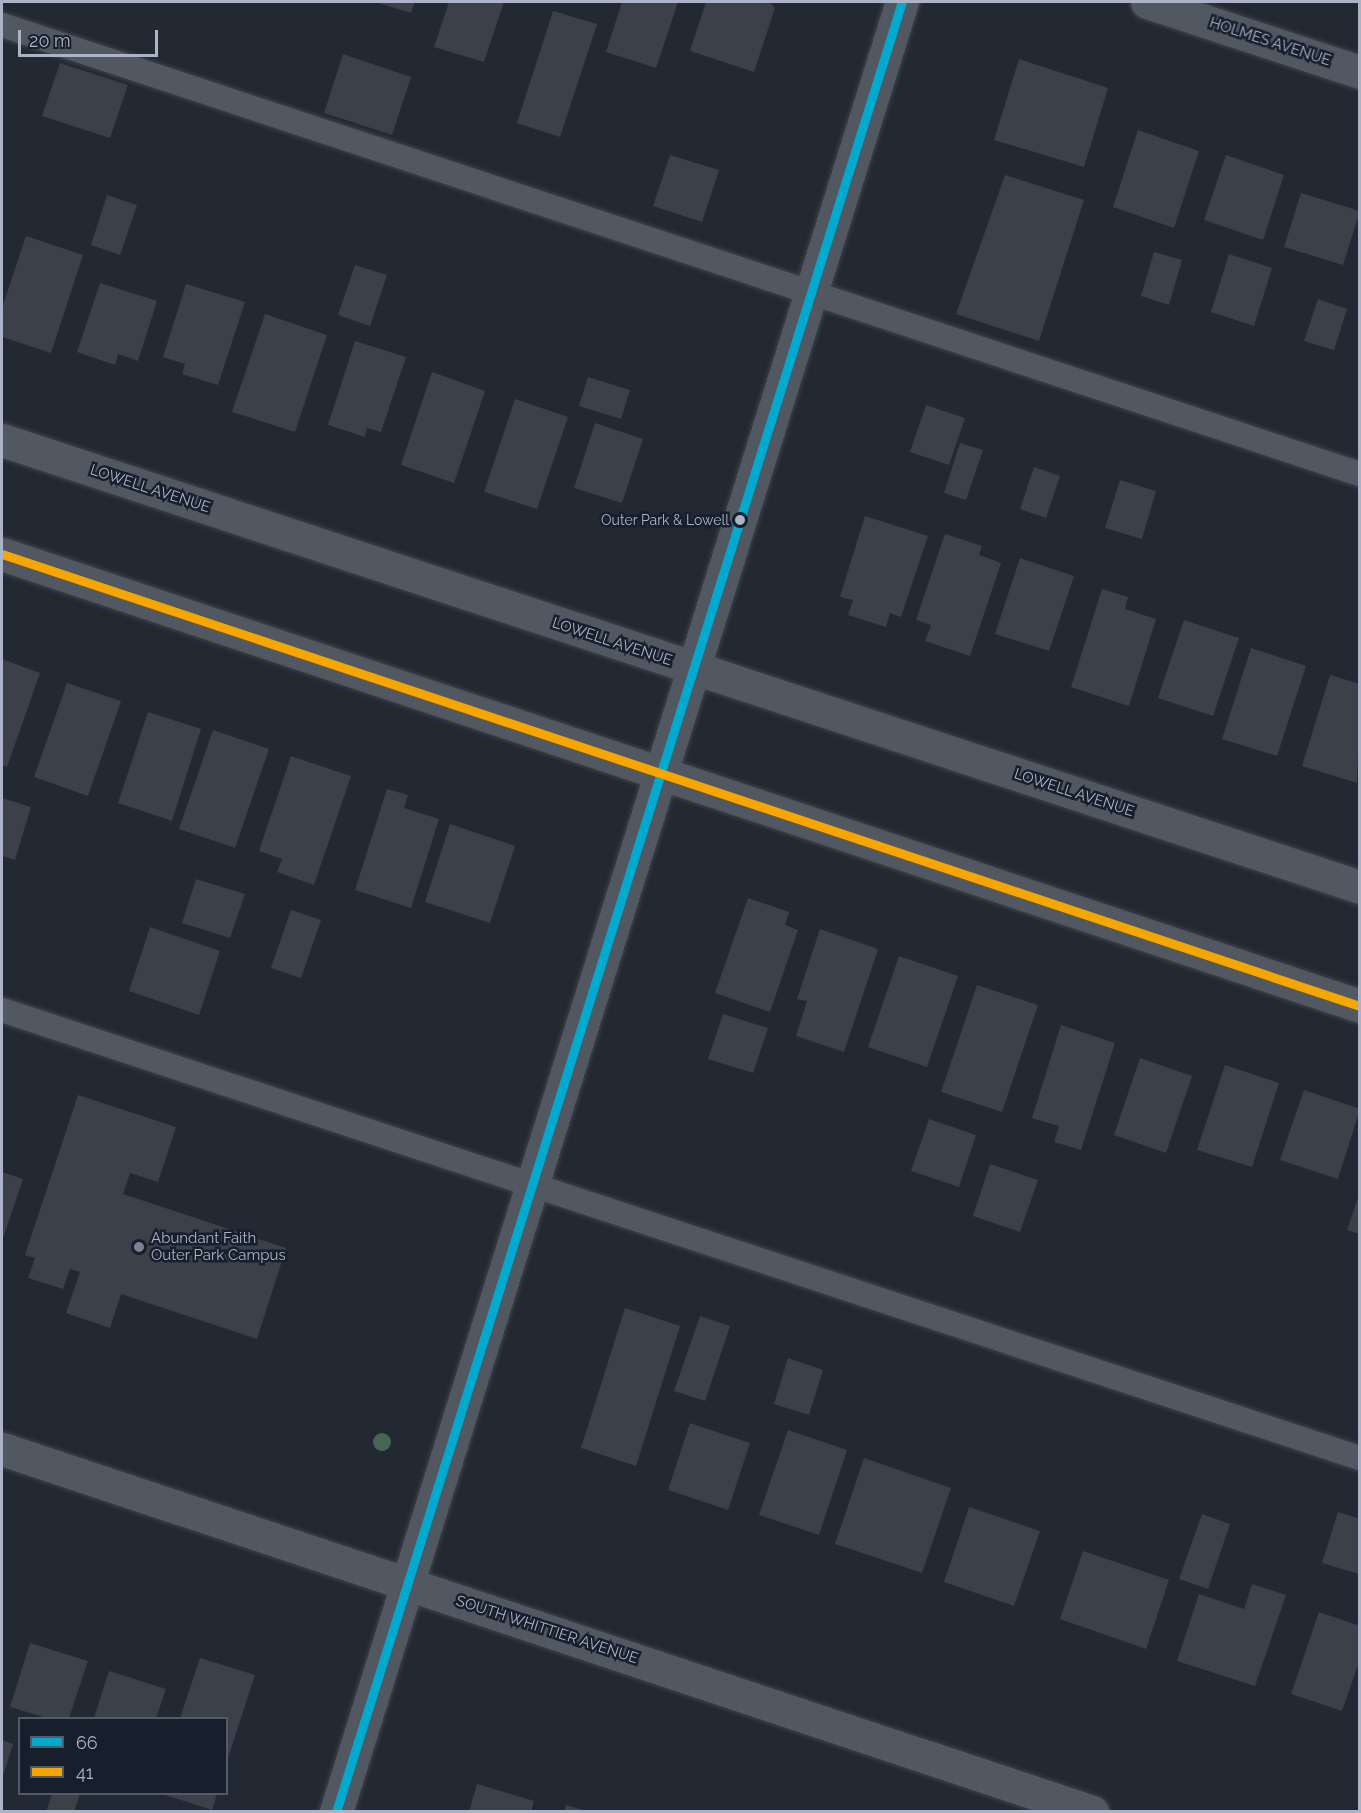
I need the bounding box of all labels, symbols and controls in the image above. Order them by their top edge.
street label: HOLMES AVENUE [1207,14,1333,70]
scale bar [21,18,160,56]
text: 20 m [29,30,71,51]
street label: LOWELL AVENUE [87,461,213,517]
place label: Outer Park & Lowell [601,512,729,528]
marker: Outer Park & Lowell [734,514,746,526]
street label: LOWELL AVENUE [549,614,675,670]
street label: LOWELL AVENUE [1011,765,1137,821]
place label: Abundant Faith Outer Park Campus [151,1229,286,1264]
marker: Abundant Faith Outer Park Campus [132,1240,146,1254]
street label: SOUTH WHITTIER AVENUE [453,1592,641,1668]
legend [18,1717,228,1795]
text: 66 [76,1732,98,1753]
text: 41 [76,1762,94,1783]

